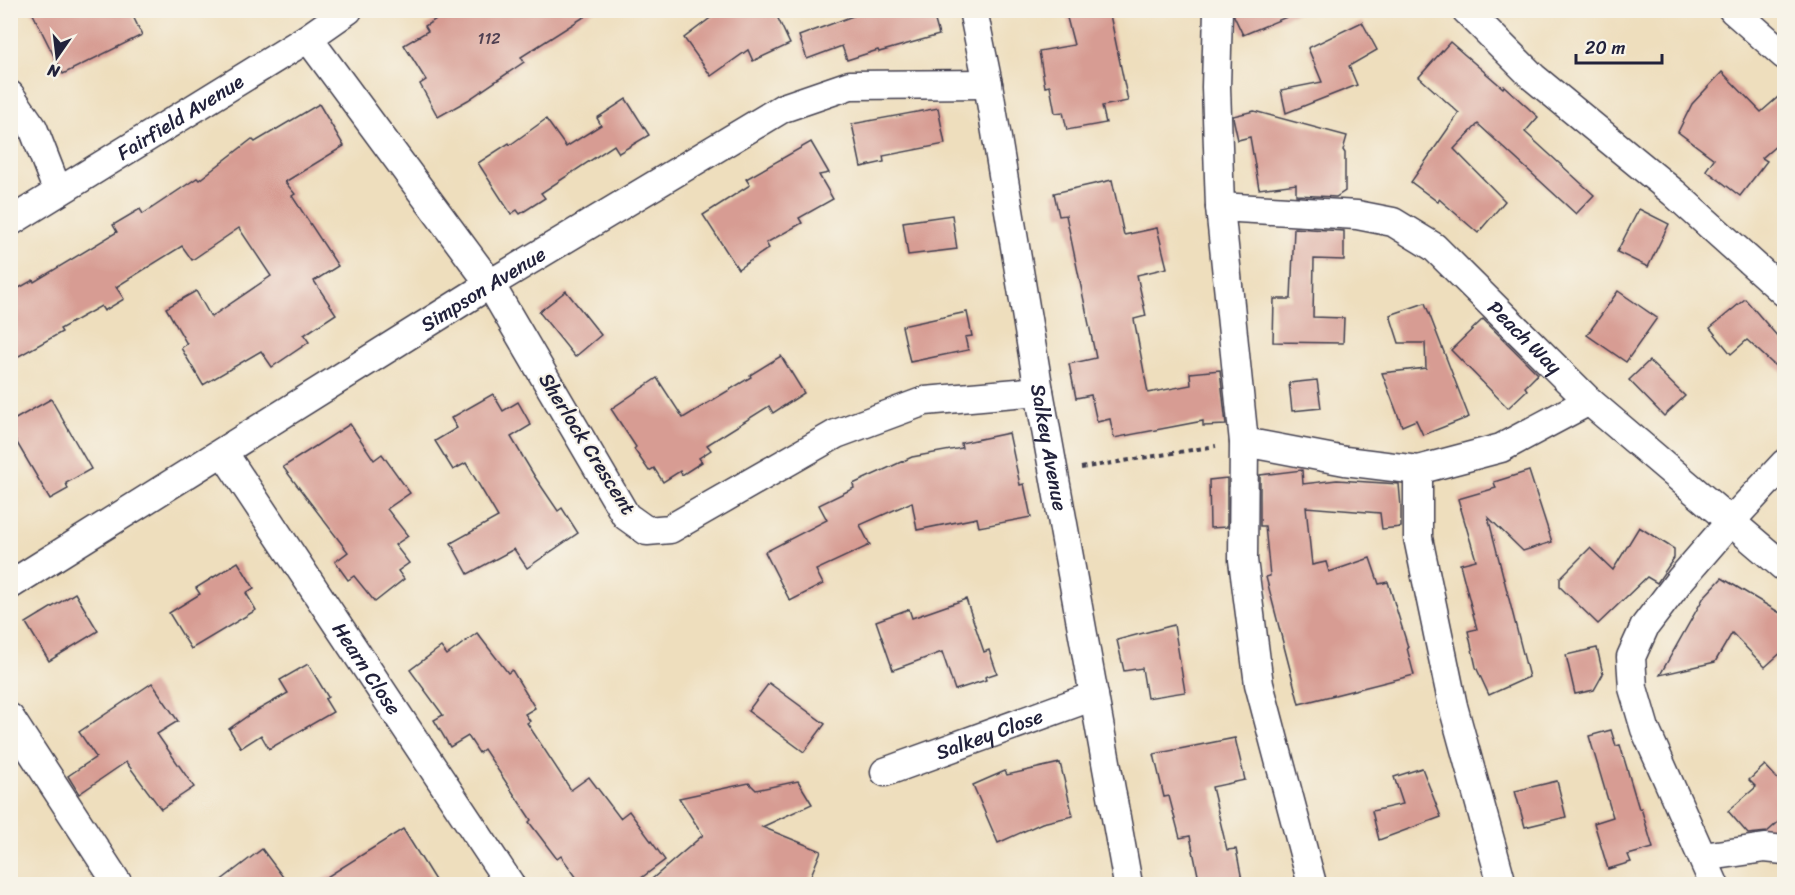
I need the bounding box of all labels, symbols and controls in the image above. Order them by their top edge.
house number: 112 [478,24,500,53]
north arrow [27,27,87,87]
scale bar [1576,27,1662,65]
text: 20 m [1585,32,1625,64]
text: N [44,55,63,87]
street label: Fairfield Avenue [110,64,251,170]
street label: Simpson Avenue [413,237,553,341]
street label: Peach Way [1479,292,1571,383]
street label: Sherlock Crescent [529,366,645,522]
street label: Salkey Avenue [1021,381,1078,514]
street label: Hearn Close [323,615,411,723]
street label: Salkey Close [931,698,1048,770]

